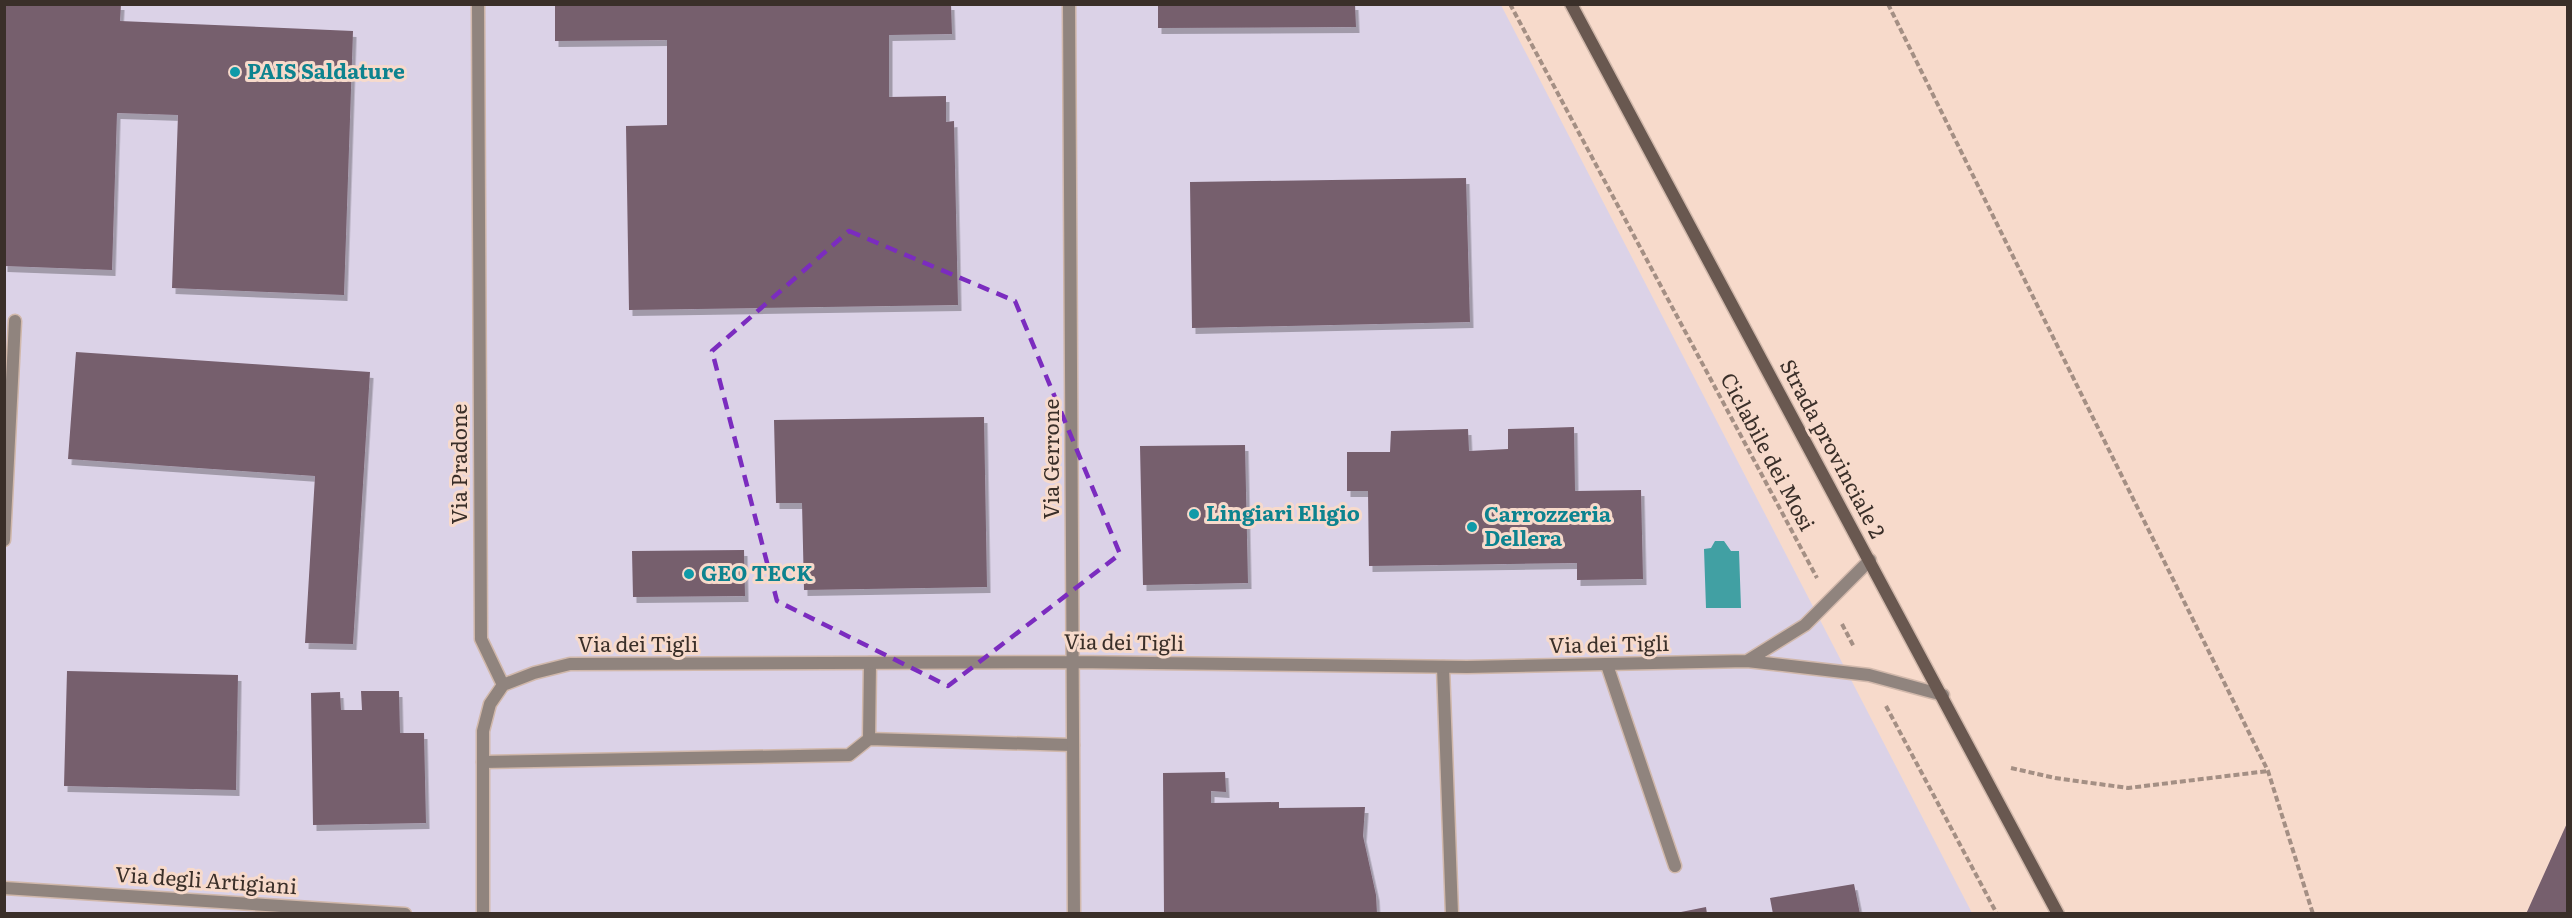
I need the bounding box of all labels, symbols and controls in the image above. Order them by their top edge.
place label: PAIS Saldature [247,54,405,85]
marker: PAIS Saldature [228,65,242,79]
street label: Strada provinciale 2 [1774,353,1895,543]
street label: Ciclabile dei Mosi [1714,366,1824,535]
street label: Via Gerrone [1034,399,1065,519]
street label: Via Pradone [442,403,473,524]
place label: Lingiari Eligio [1206,496,1360,527]
place label: Carrozzeria Dellera [1484,497,1612,552]
marker: Lingiari Eligio [1187,507,1201,521]
marker: Carrozzeria Dellera [1465,520,1479,534]
place label: GEO TECK [701,556,813,587]
marker: GEO TECK [682,567,696,581]
street label: Via dei Tigli [1064,624,1184,657]
street label: Via dei Tigli [1549,626,1669,659]
street label: Via dei Tigli [578,627,698,658]
street label: Via degli Artigiani [114,857,298,900]

